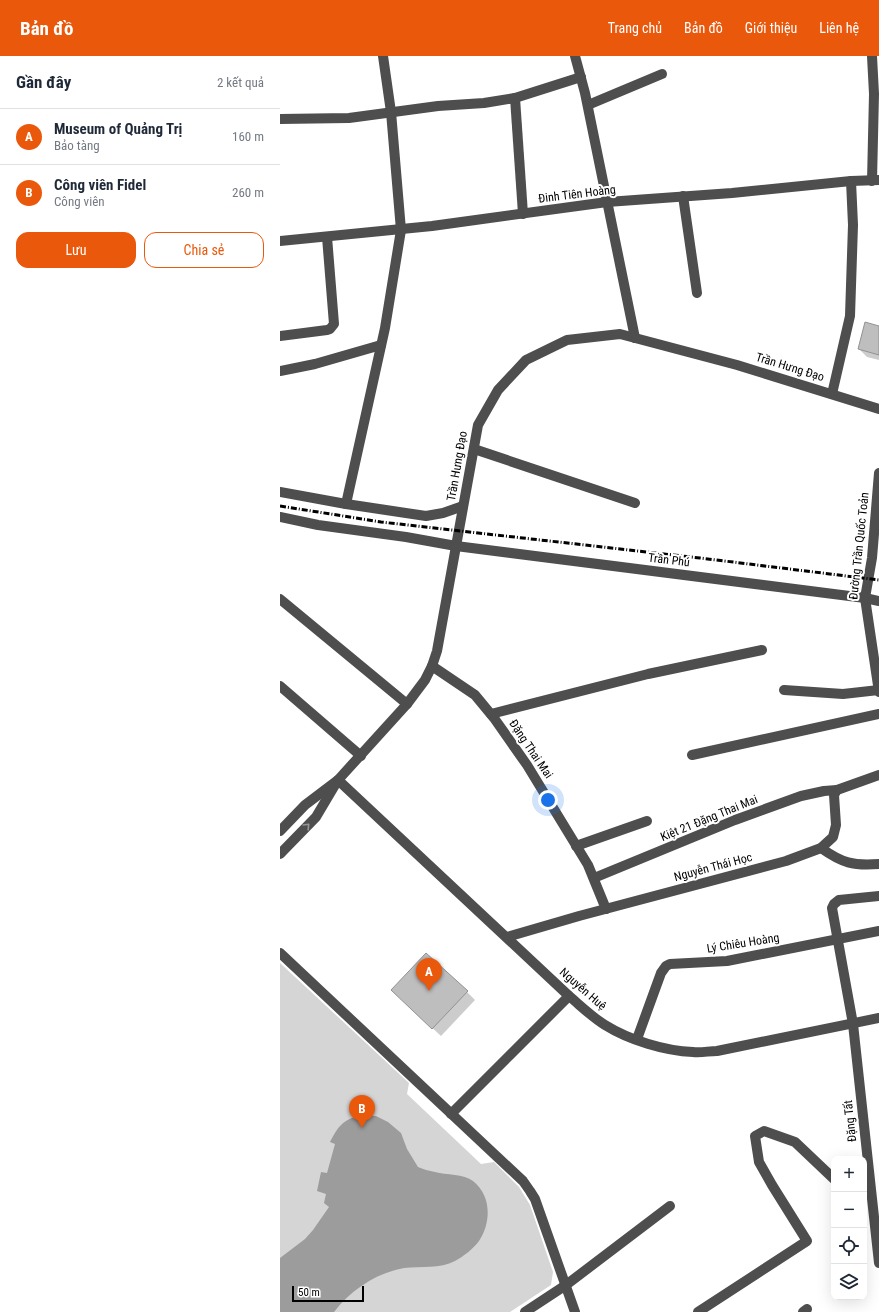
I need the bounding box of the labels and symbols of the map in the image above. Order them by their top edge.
street label: Đinh Tiên Hoàng [537,182,617,206]
street label: Trần Hưng Đạo [754,350,826,384]
street label: Trần Hưng Đạo [444,430,470,502]
street label: Đường Trần Quốc Toản [846,491,872,600]
street label: Trần Phú [647,551,691,570]
street label: Đặng Thai Mai [506,717,556,781]
your location [538,790,558,810]
street label: Kiệt 21 Đặng Thai Mai [658,792,760,844]
one-way arrow [302,823,310,831]
street label: Nguyễn Thái Học [672,850,754,884]
street label: Lý Chiêu Hoàng [706,930,780,956]
pin: A [416,958,442,991]
street label: Nguyễn Huệ [557,965,609,1013]
pin: B [349,1095,375,1128]
street label: Đặng Tất [841,1099,859,1143]
scale bar [292,1284,364,1303]

